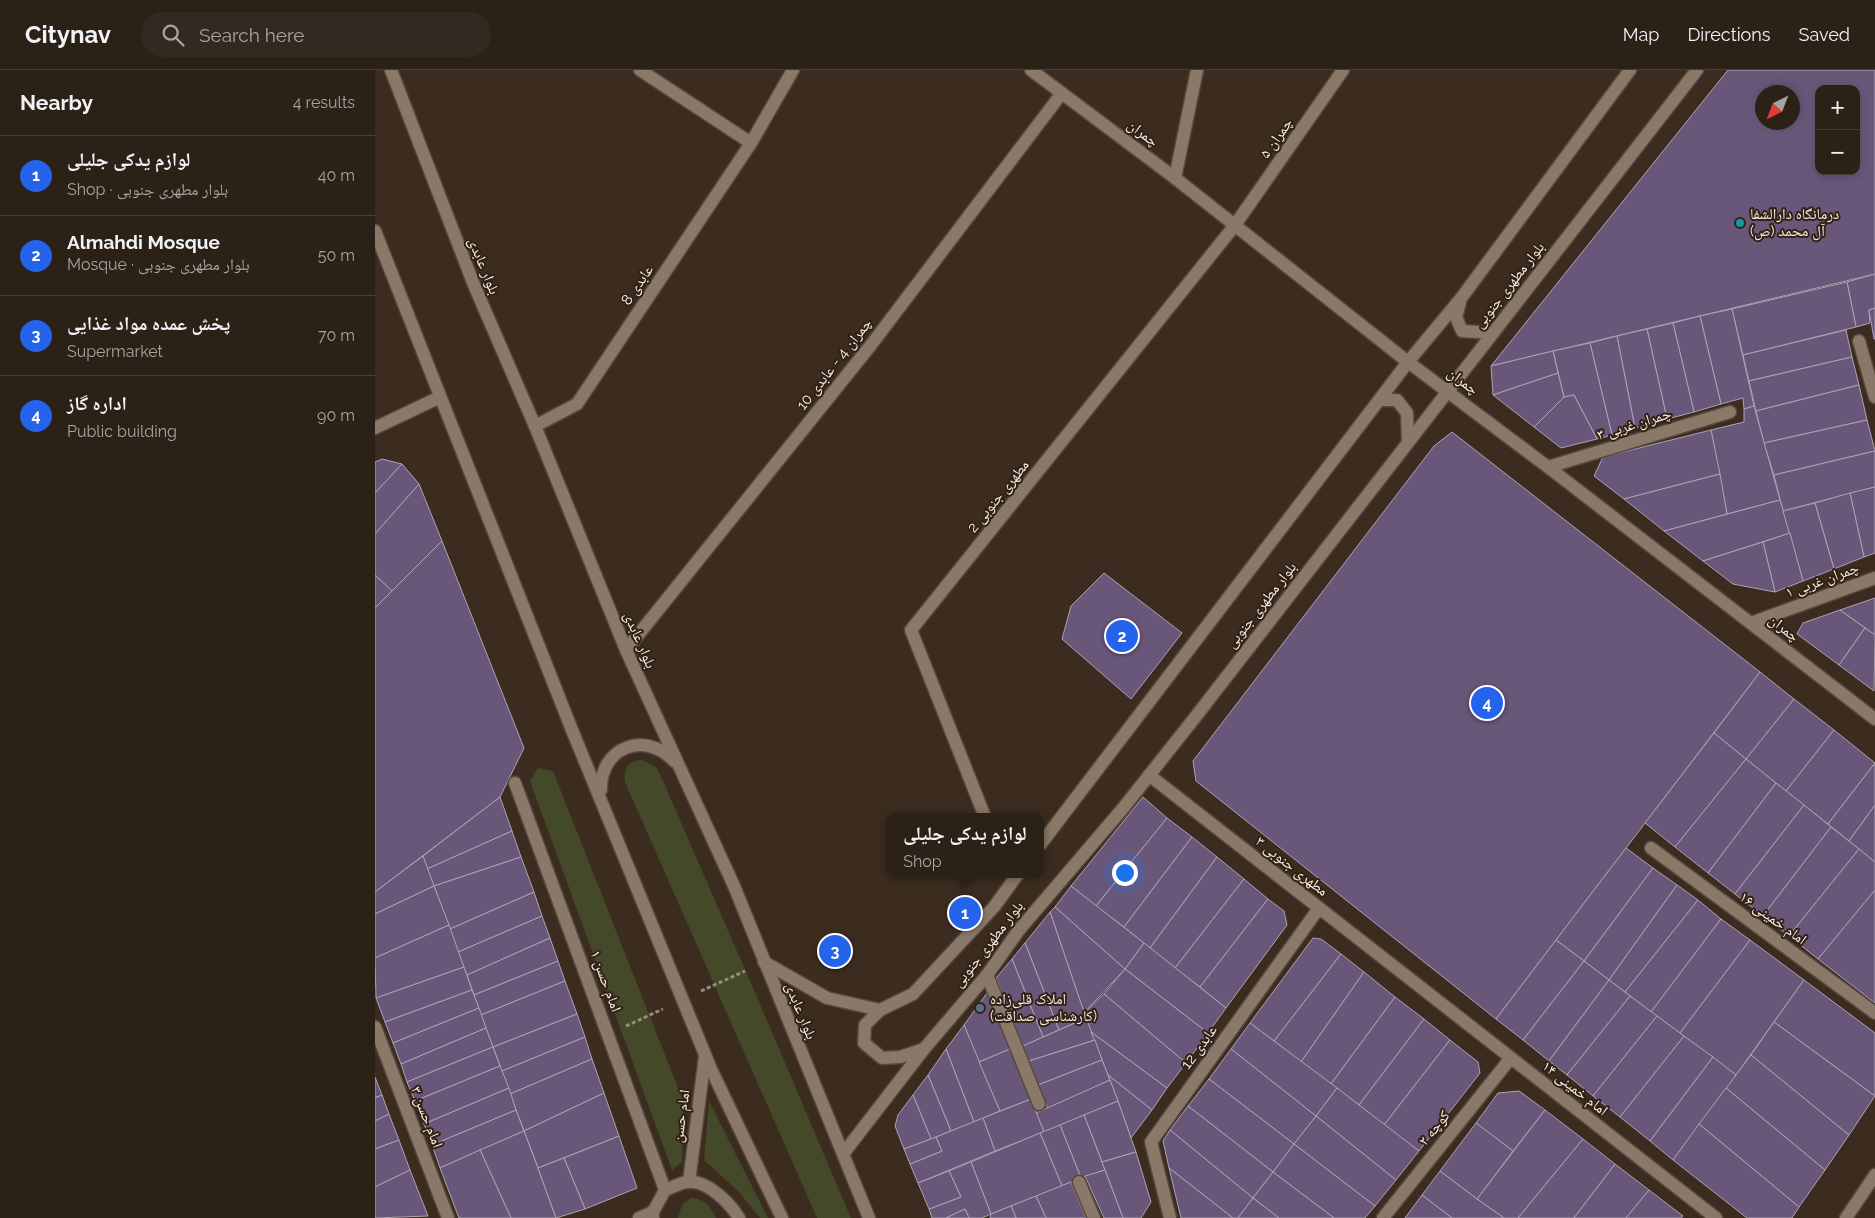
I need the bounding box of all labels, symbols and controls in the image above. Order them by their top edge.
search box [141,12,491,57]
text: Citynav [25,20,111,49]
icon: search [159,21,187,49]
text: Search here [199,24,304,46]
text: Map [1623,24,1659,45]
text: Directions [1687,24,1771,45]
text: Saved [1799,24,1850,45]
north arrow [1755,85,1800,130]
map controls [1815,85,1860,175]
button: + [1815,85,1860,130]
text: Nearby [20,90,93,115]
text: 4 results [293,93,355,112]
street label: چمران ۵ [1256,114,1297,162]
street label: چمران [1123,116,1162,152]
button: − [1815,130,1860,175]
text: لوازم یدکی جلیلی [67,148,190,170]
text: 1 [32,166,40,185]
text: 40 m [318,166,355,185]
text: Shop · بلوار مطهری جنوبی [67,180,228,199]
place label: درمانگاه دارالشفا آل محمد (ص) [1750,205,1839,241]
marker: درمانگاه دارالشفا آل محمد (ص) [1734,217,1746,229]
text: Almahdi Mosque [67,231,220,253]
street label: بلوار عابدی [464,235,504,298]
street label: بلوار مطهری جنوبی [1470,238,1549,332]
text: 2 [31,246,41,265]
text: 50 m [318,246,355,265]
text: Mosque · بلوار مطهری جنوبی [67,255,250,274]
street label: عابدی 8 [617,261,658,309]
text: پخش عمده مواد غذایی [67,312,230,334]
street label: چمران 4 - عابدی 10 [793,314,876,414]
text: 3 [32,326,40,345]
text: 70 m [318,326,355,345]
text: Supermarket [67,342,163,361]
street label: چمران [1443,364,1482,400]
text: اداره گاز [67,392,127,414]
street label: چمران غربی ۳ [1595,404,1674,445]
text: 4 [31,406,41,425]
text: 90 m [317,406,355,425]
text: Public building [67,422,177,441]
street label: مطهری جنوبی 2 [963,456,1034,537]
street label: بلوار مطهری جنوبی [1222,558,1301,652]
street label: چمران غربی ۱ [1783,558,1862,603]
street label: بلوار عابدی [619,609,660,671]
street label: چمران [1764,610,1803,647]
pin: 2 [1106,617,1138,655]
pin: 4 [1471,684,1503,722]
popup [886,813,1044,878]
text: لوازم یدکی جلیلی [903,822,1027,844]
street label: مطهری جنوبی ۳ [1252,832,1332,901]
text: Shop [903,852,942,871]
your location [1112,860,1138,886]
street label: امام خمینی ۱۶ [1735,888,1810,949]
pin: 1 [949,894,981,932]
street label: بلوار مطهری جنوبی [949,897,1028,991]
pin: 3 [819,932,851,970]
street label: امام حسن ۱ [586,948,625,1015]
street label: بلوار عابدی [781,980,821,1043]
place label: املاک قلی‌زاده (کارشناسی صداقت) [990,990,1097,1026]
marker: املاک قلی‌زاده (کارشناسی صداقت) [974,1002,986,1014]
street label: عابدی 12 [1177,1021,1222,1073]
street label: امام خمینی ۱۴ [1538,1057,1611,1120]
street label: امام حسن ۳ [406,1084,447,1151]
street label: امام حسن [668,1088,695,1144]
street label: کوچه ۲ [1414,1107,1454,1149]

